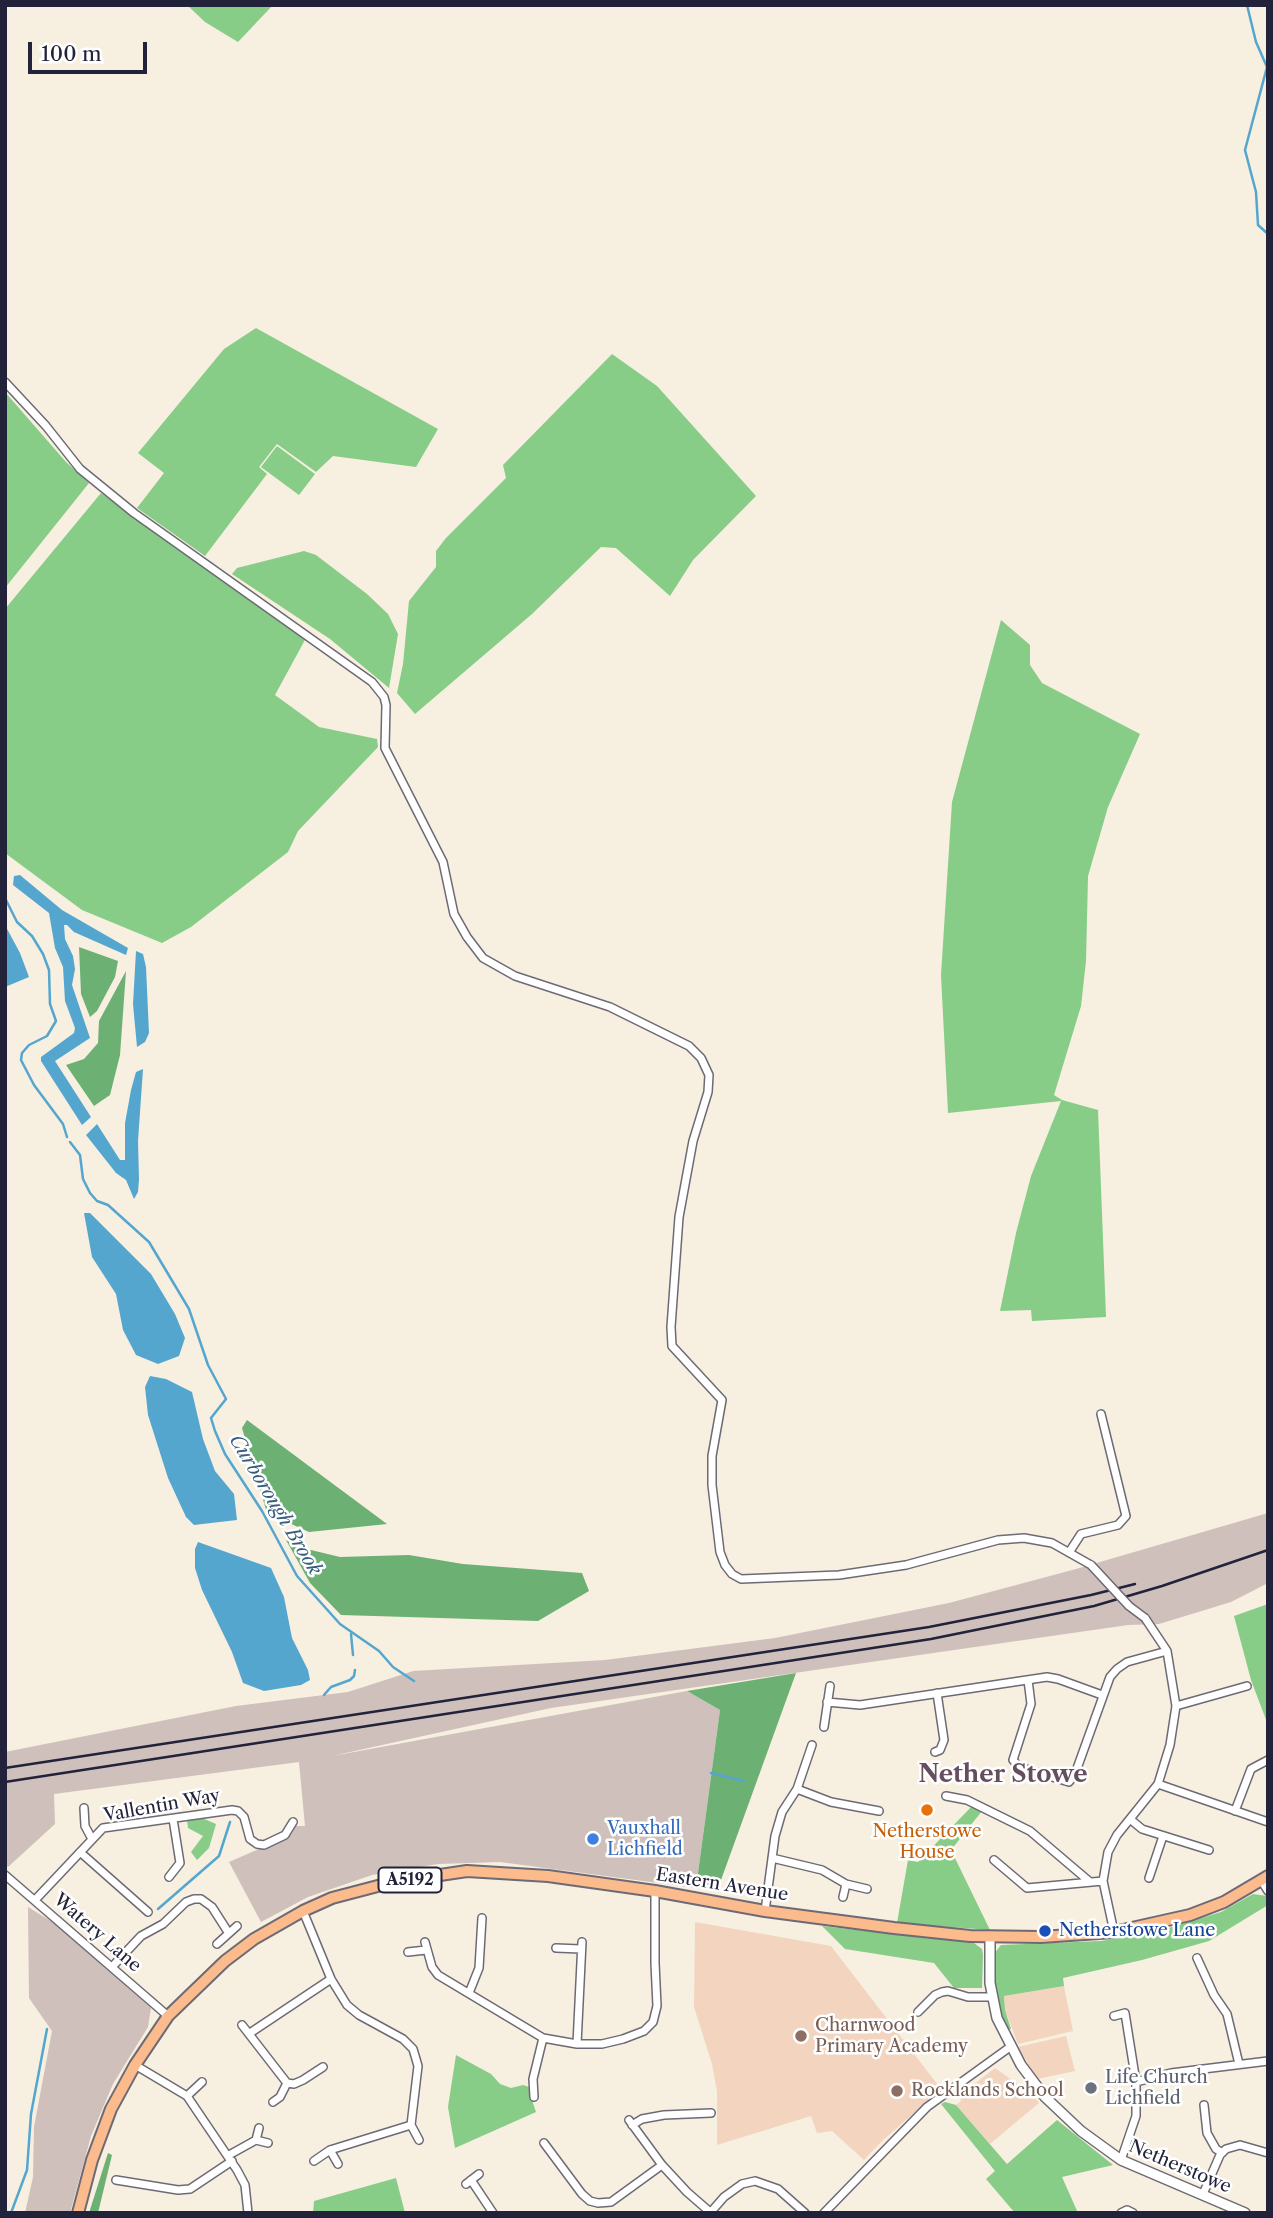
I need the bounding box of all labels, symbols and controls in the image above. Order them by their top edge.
scale bar [32,28,150,72]
text: 100 m [41,41,102,66]
water label: Curborough Brook [224,1431,326,1579]
district label: Nether Stowe [918,1761,1088,1789]
street label: Vallentin Way [102,1785,222,1827]
marker: Netherstowe House [919,1802,935,1818]
place label: Vauxhall Lichfield [607,1818,683,1860]
place label: Netherstowe House [873,1821,981,1864]
marker: Vauxhall Lichfield [585,1831,601,1847]
street label: Eastern Avenue [654,1864,790,1906]
road number: A5192 [378,1868,442,1892]
street label: Watery Lane [49,1889,145,1977]
place label: Netherstowe Lane [1059,1920,1215,1942]
marker: Netherstowe Lane [1037,1923,1053,1939]
place label: Charnwood Primary Academy [815,2015,968,2058]
marker: Charnwood Primary Academy [793,2028,809,2044]
place label: Life Church Lichfield [1105,2067,1208,2110]
place label: Rocklands School [911,2080,1064,2102]
marker: Life Church Lichfield [1083,2080,1099,2096]
marker: Rocklands School [889,2083,905,2099]
street label: Netherstowe [1126,2136,1234,2198]

